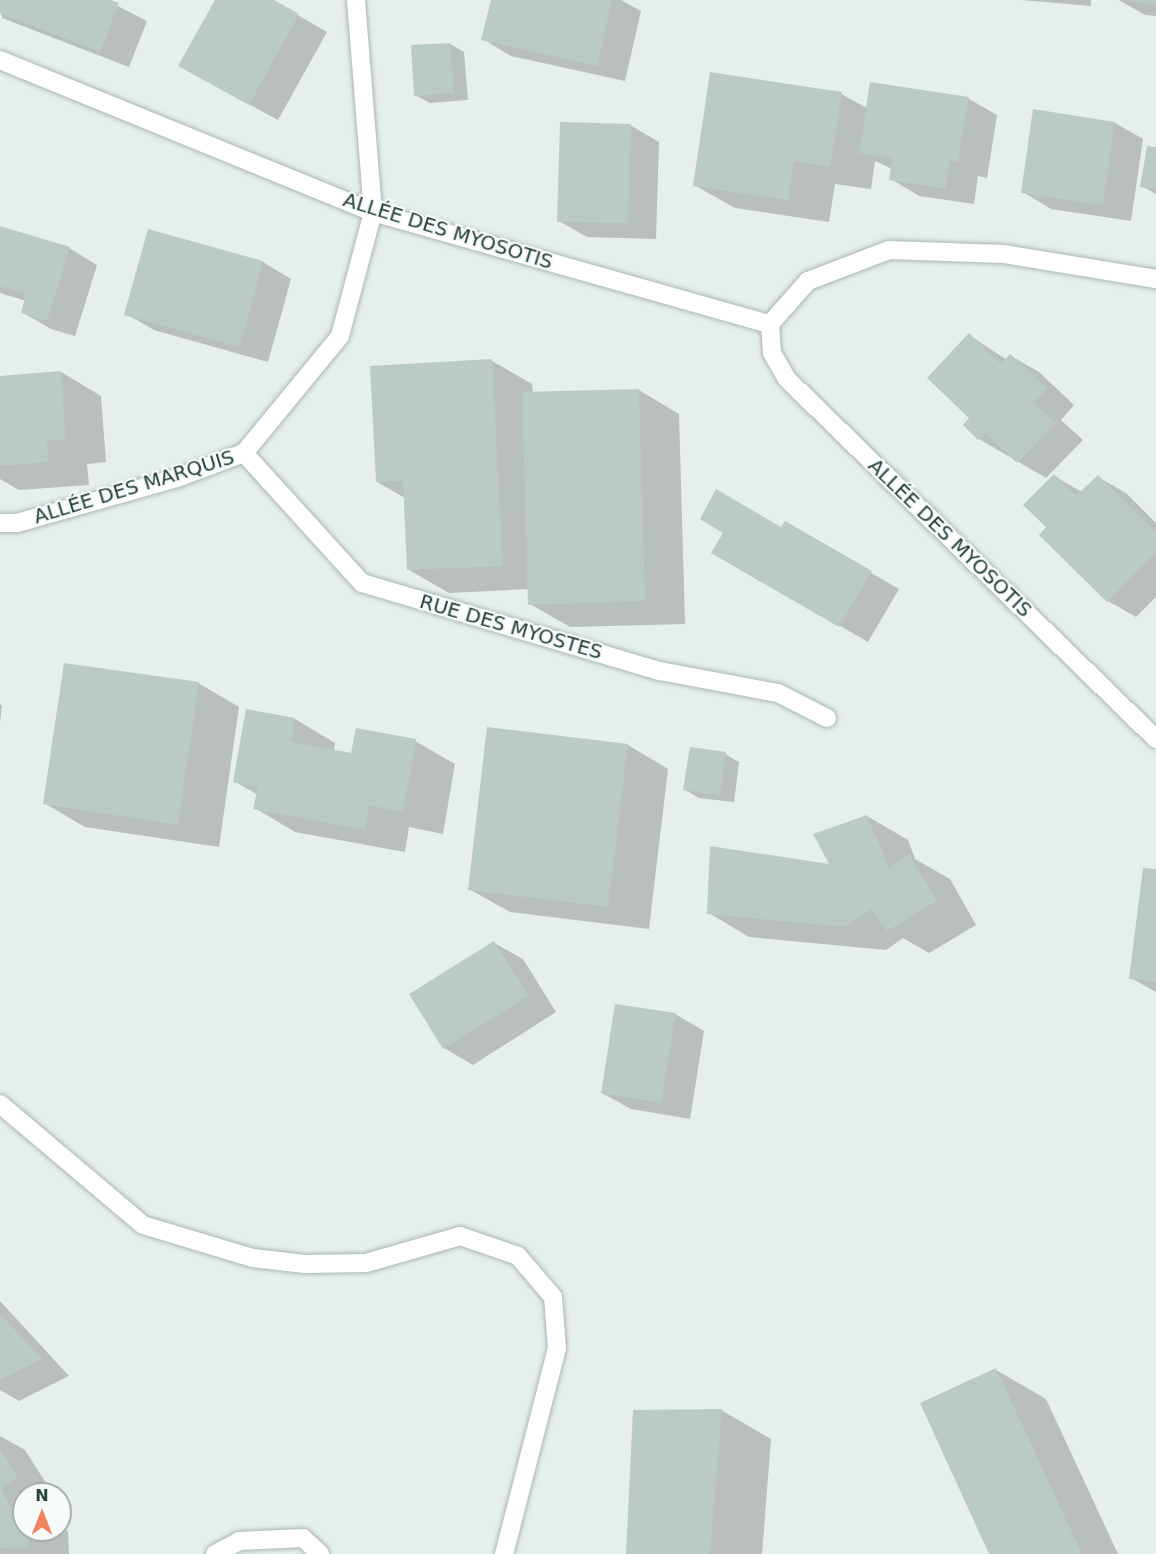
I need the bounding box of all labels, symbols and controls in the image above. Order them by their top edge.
street label: ALLÉE DES MYOSOTIS [340,188,556,274]
street label: ALLÉE DES MARQUIS [31,445,237,529]
street label: ALLÉE DES MYOSOTIS [863,454,1037,622]
street label: RUE DES MYOSTES [417,589,605,665]
north arrow [12,1482,72,1542]
text: N [35,1486,49,1505]

